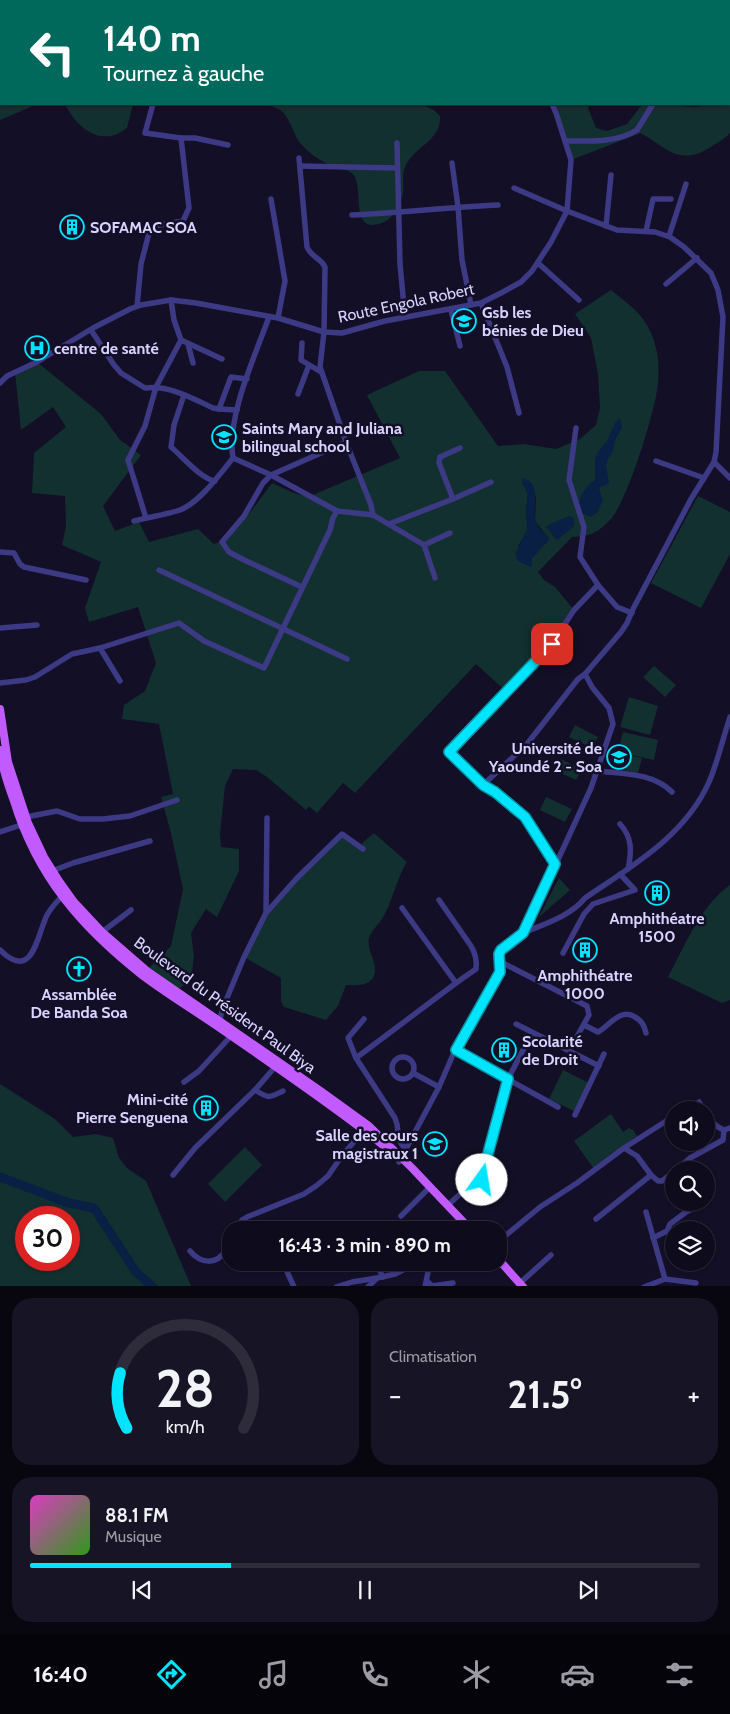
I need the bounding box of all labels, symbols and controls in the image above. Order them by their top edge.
text: 140 m [103,17,201,60]
icon: left [20,20,85,85]
text: Tournez à gauche [103,60,264,87]
building icon: SOFAMAC SOA [59,214,85,240]
place label: SOFAMAC SOA [90,218,197,237]
street label: Route Engola Robert [336,279,476,327]
place label: Gsb les bénies de Dieu [482,303,584,340]
school or university icon: Gsb les bénies de Dieu [451,308,477,334]
hospital icon: centre de santé [24,335,50,361]
place label: centre de santé [54,339,159,358]
place label: Saints Mary and Juliana bilingual school [242,419,402,456]
school or university icon: Saints Mary and Juliana bilingual school [211,424,237,450]
pin [531,623,573,665]
icon: arrive [538,630,566,658]
place label: Université de Yaoundé 2 - Soa [488,739,602,776]
school or university icon: Université de Yaoundé 2 - Soa [606,744,632,770]
building icon: Amphithéatre 1500 [644,880,670,906]
place label: Amphithéatre 1500 [610,909,705,946]
street label: Boulevard du Président Paul Biya [130,933,320,1078]
building icon: Amphithéatre 1000 [572,937,598,963]
church icon: Assamblée De Banda Soa [66,956,92,982]
place label: Amphithéatre 1000 [538,966,633,1003]
place label: Assamblée De Banda Soa [30,985,128,1022]
place label: Scolarité de Droit [522,1032,583,1069]
building icon: Scolarité de Droit [491,1037,517,1063]
place label: Mini-cité Pierre Senguena [76,1090,188,1127]
building icon: Mini-cité Pierre Senguena [193,1095,219,1121]
map controls [665,1101,715,1271]
button: sound [665,1101,715,1151]
place label: Salle des cours magistraux 1 [316,1126,418,1163]
school or university icon: Salle des cours magistraux 1 [422,1131,448,1157]
position arrow [455,1153,507,1205]
button: search [665,1161,715,1211]
speed limit sign: 30 [15,1206,80,1271]
button: layers [665,1221,715,1271]
text: 16:43 · 3 min · 890 m [278,1234,451,1257]
text: Climatisation [389,1347,477,1366]
text: 28 [156,1357,215,1420]
text: 21.5° [508,1371,581,1418]
text: − [389,1378,401,1412]
text: + [688,1378,700,1412]
text: km/h [166,1416,205,1437]
text: 88.1 FM [105,1504,169,1527]
text: Musique [105,1527,162,1546]
icon: previous [128,1576,156,1604]
icon: pause [351,1576,379,1604]
icon: next [574,1576,602,1604]
icon: directions [154,1657,189,1692]
icon: music [256,1657,291,1692]
icon: phone [357,1657,392,1692]
icon: climate [459,1657,494,1692]
icon: car [560,1657,595,1692]
icon: filters [662,1657,697,1692]
text: 16:40 [33,1661,88,1688]

